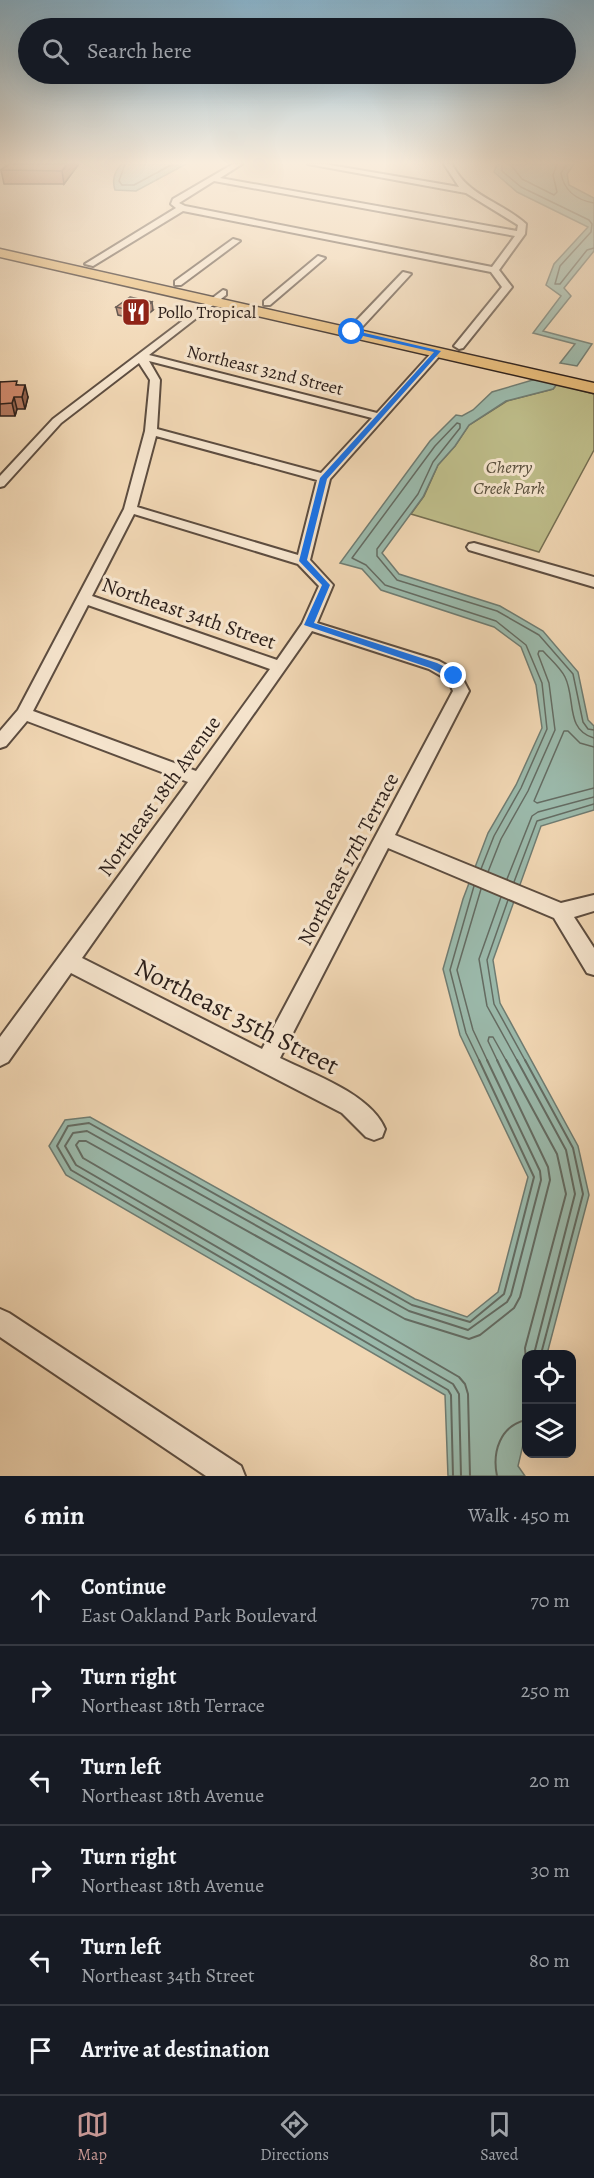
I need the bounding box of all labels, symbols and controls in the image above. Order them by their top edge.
search box [18,18,576,84]
icon: search [39,35,72,68]
text: Search here [87,36,192,66]
restaurant icon: Pollo Tropical [120,296,152,328]
place label: Pollo Tropical [157,300,257,324]
route start [338,318,364,344]
street label: Northeast 32nd Street [184,339,346,401]
park label: Cherry Creek Park [473,455,545,500]
street label: Northeast 34th Street [98,570,280,656]
route end [440,662,466,688]
street label: Northeast 18th Avenue [91,710,227,882]
street label: Northeast 17th Terrace [291,768,405,950]
street label: Northeast 35th Street [129,950,345,1083]
map controls [522,1350,576,1458]
button: locate [522,1350,576,1404]
button: layers [522,1404,576,1458]
text: 6 min [24,1498,85,1533]
text: Walk · 450 m [468,1502,570,1529]
text: Continue [81,1572,166,1602]
icon: ahead [24,1584,57,1617]
text: 70 m [530,1587,570,1614]
text: East Oakland Park Boulevard [81,1602,317,1629]
text: Turn right [81,1662,177,1692]
icon: right [24,1674,57,1707]
text: 250 m [521,1677,570,1704]
text: Northeast 18th Terrace [81,1692,265,1719]
text: Turn left [81,1752,161,1782]
icon: left [24,1764,57,1797]
text: 20 m [529,1767,570,1794]
text: Northeast 18th Avenue [81,1782,264,1809]
text: Turn right [81,1842,177,1872]
icon: right [24,1854,57,1887]
text: 30 m [530,1857,570,1884]
text: Northeast 18th Avenue [81,1872,264,1899]
text: Turn left [81,1932,161,1962]
icon: left [24,1944,57,1977]
text: 80 m [529,1947,570,1974]
text: Northeast 34th Street [81,1962,255,1989]
icon: arrive [24,2034,57,2067]
text: Arrive at destination [81,2035,270,2065]
tab: Map [76,2108,109,2166]
tab: Directions [260,2108,329,2166]
tab: Saved [480,2108,518,2166]

